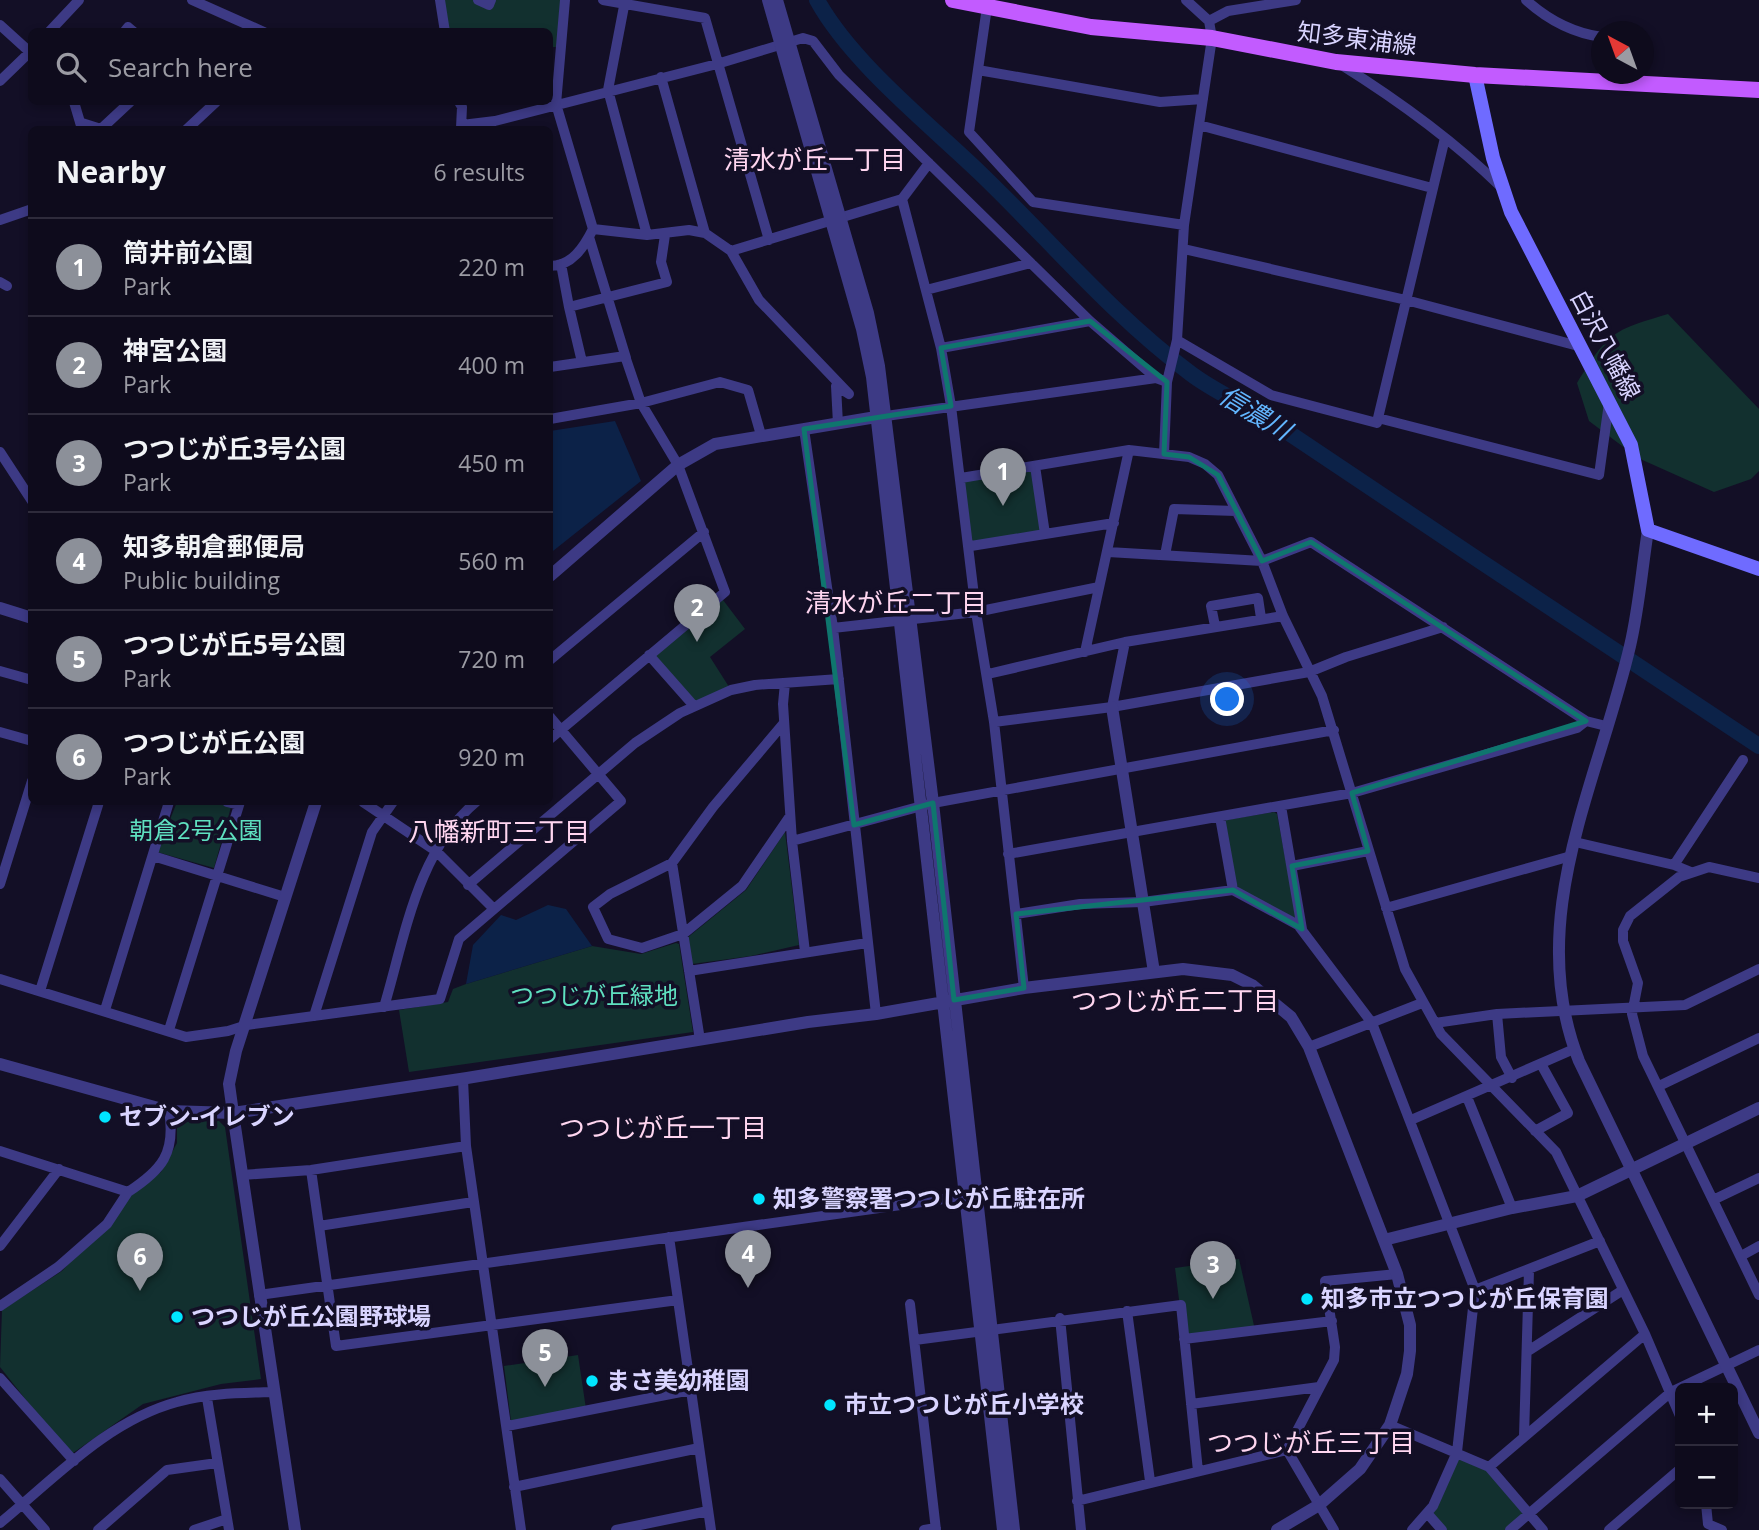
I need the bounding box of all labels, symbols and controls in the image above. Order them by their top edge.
street label: 知多東浦線 [1296,14,1419,61]
north arrow [1591,21,1654,84]
search box [28,28,553,105]
icon: search [52,48,90,86]
text: Search here [108,49,253,85]
district label: 清水が丘一丁目 [724,141,906,177]
text: Nearby [56,151,166,192]
text: 6 results [434,156,525,188]
text: 筒井前公園 [123,234,253,270]
text: 1 [72,251,86,283]
text: 220 m [458,251,525,283]
text: Park [123,270,171,302]
street label: 白沢八幡線 [1564,284,1649,405]
text: 神宮公園 [123,332,227,368]
text: 2 [72,349,86,381]
text: 400 m [458,349,525,381]
text: Park [123,368,171,400]
water label: 信濃川 [1213,377,1301,449]
text: つつじが丘3号公園 [123,430,346,466]
text: 3 [72,447,86,479]
text: 450 m [458,447,525,479]
pin: 1 [980,448,1026,506]
text: Park [123,466,171,498]
text: 知多朝倉郵便局 [123,528,305,564]
text: 4 [72,545,86,577]
text: 560 m [458,545,525,577]
text: Public building [123,564,280,596]
pin: 2 [674,584,720,642]
district label: 清水が丘二丁目 [805,584,987,620]
text: つつじが丘5号公園 [123,626,346,662]
text: 5 [72,643,86,675]
text: 720 m [458,643,525,675]
text: Park [123,662,171,694]
your location [1210,682,1244,716]
text: つつじが丘公園 [123,724,305,760]
text: 6 [72,741,86,773]
text: 920 m [458,741,525,773]
text: Park [123,760,171,792]
park label: 朝倉2号公園 [129,813,263,846]
district label: 八幡新町三丁目 [408,813,590,849]
park label: つつじが丘緑地 [510,978,678,1011]
district label: つつじが丘二丁目 [1071,982,1279,1018]
place label: セブン-イレブン [119,1099,295,1132]
marker: セブン-イレブン [97,1109,113,1125]
district label: つつじが丘一丁目 [559,1109,767,1145]
place label: 知多警察署つつじが丘駐在所 [773,1181,1085,1214]
marker: 知多警察署つつじが丘駐在所 [751,1191,767,1207]
pin: 4 [725,1230,771,1288]
pin: 6 [117,1233,163,1291]
pin: 3 [1190,1241,1236,1299]
place label: 知多市立つつじが丘保育園 [1321,1281,1609,1314]
marker: 知多市立つつじが丘保育園 [1299,1291,1315,1307]
place label: つつじが丘公園野球場 [191,1299,431,1332]
marker: つつじが丘公園野球場 [169,1309,185,1325]
pin: 5 [522,1329,568,1387]
place label: まさ美幼稚園 [606,1363,750,1396]
marker: まさ美幼稚園 [584,1373,600,1389]
map controls [1675,1383,1738,1509]
button: + [1675,1383,1738,1446]
place label: 市立つつじが丘小学校 [844,1387,1084,1420]
marker: 市立つつじが丘小学校 [822,1397,838,1413]
district label: つつじが丘三丁目 [1207,1424,1415,1460]
button: − [1675,1446,1738,1509]

